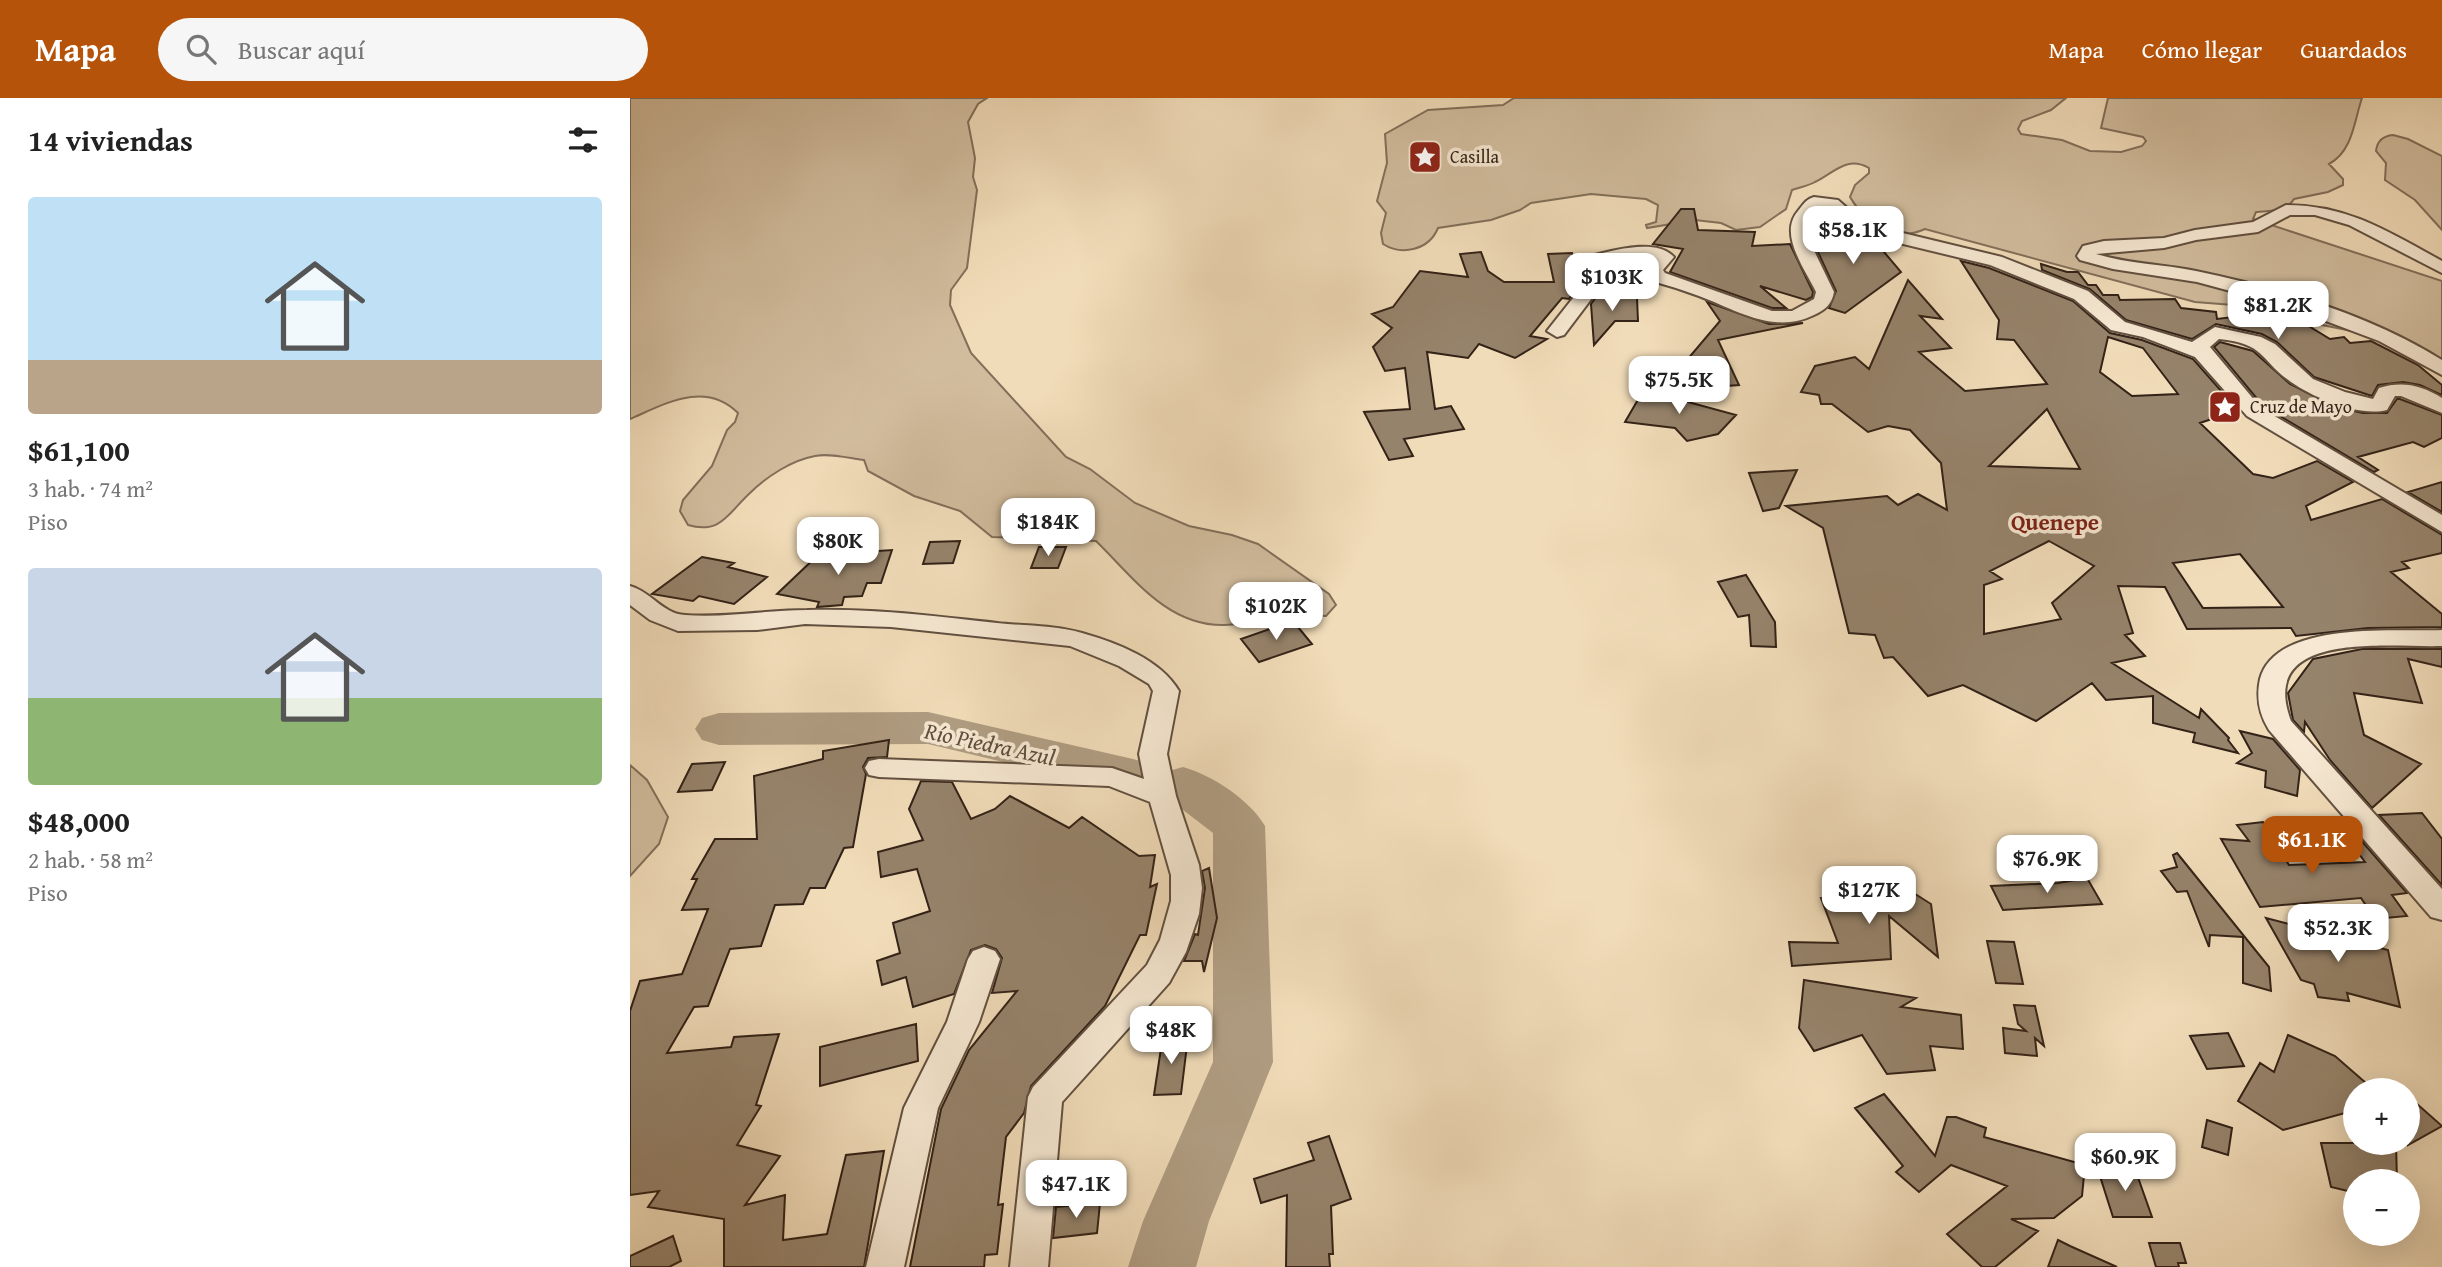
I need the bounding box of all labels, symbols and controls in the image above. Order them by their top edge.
search box [158,18,648,81]
text: Mapa [35,25,116,73]
icon: search [182,30,220,68]
text: Buscar aquí [238,30,365,69]
text: Mapa [2048,32,2104,67]
text: Cómo llegar [2142,32,2262,67]
text: Guardados [2300,32,2407,67]
text: 14 viviendas [28,118,193,162]
icon: filters [564,121,602,159]
place icon: Casilla [1406,138,1444,176]
place label: Casilla [1450,143,1500,170]
pin: $58.1K [1796,206,1910,266]
text: $58.1K [1819,212,1887,245]
icon: home [252,243,378,369]
pin: $103K [1563,254,1661,313]
text: $103K [1581,259,1643,292]
pin: $81.2K [2221,282,2335,341]
text: $81.2K [2244,287,2312,320]
pin: $75.5K [1622,356,1736,416]
text: $75.5K [1645,362,1713,395]
place icon: Cruz de Mayo [2206,388,2244,426]
place label: Cruz de Mayo [2250,393,2352,420]
text: $61,100 [28,428,130,472]
text: 3 hab. · 74 m² [28,472,153,505]
pin: $184K [999,498,1097,558]
text: $184K [1017,504,1079,537]
text: Piso [28,505,68,538]
district label: Quenepe [2011,505,2099,538]
pin: $80K [797,518,879,577]
text: $80K [813,523,863,556]
pin: $102K [1227,582,1325,642]
text: $102K [1245,588,1307,621]
icon: home [252,614,378,740]
water label: Río Piedra Azul [921,713,1059,773]
text: $48,000 [28,799,130,843]
pin: $61.1K [2255,816,2369,876]
text: $61.1K [2278,822,2346,855]
pin: $76.9K [1990,836,2104,895]
text: $76.9K [2013,841,2081,874]
text: 2 hab. · 58 m² [28,843,153,876]
pin: $127K [1820,866,1918,926]
text: $127K [1838,872,1900,905]
text: Piso [28,876,68,909]
pin: $52.3K [2281,904,2395,964]
text: $52.3K [2304,910,2372,943]
pin: $48K [1130,1006,1212,1066]
text: $48K [1146,1012,1196,1045]
map controls [2343,1078,2420,1246]
button: + [2343,1078,2420,1155]
pin: $60.9K [2068,1134,2182,1193]
text: $60.9K [2091,1139,2159,1172]
pin: $47.1K [1019,1160,1133,1220]
text: $47.1K [1042,1166,1110,1199]
button: − [2343,1169,2420,1246]

